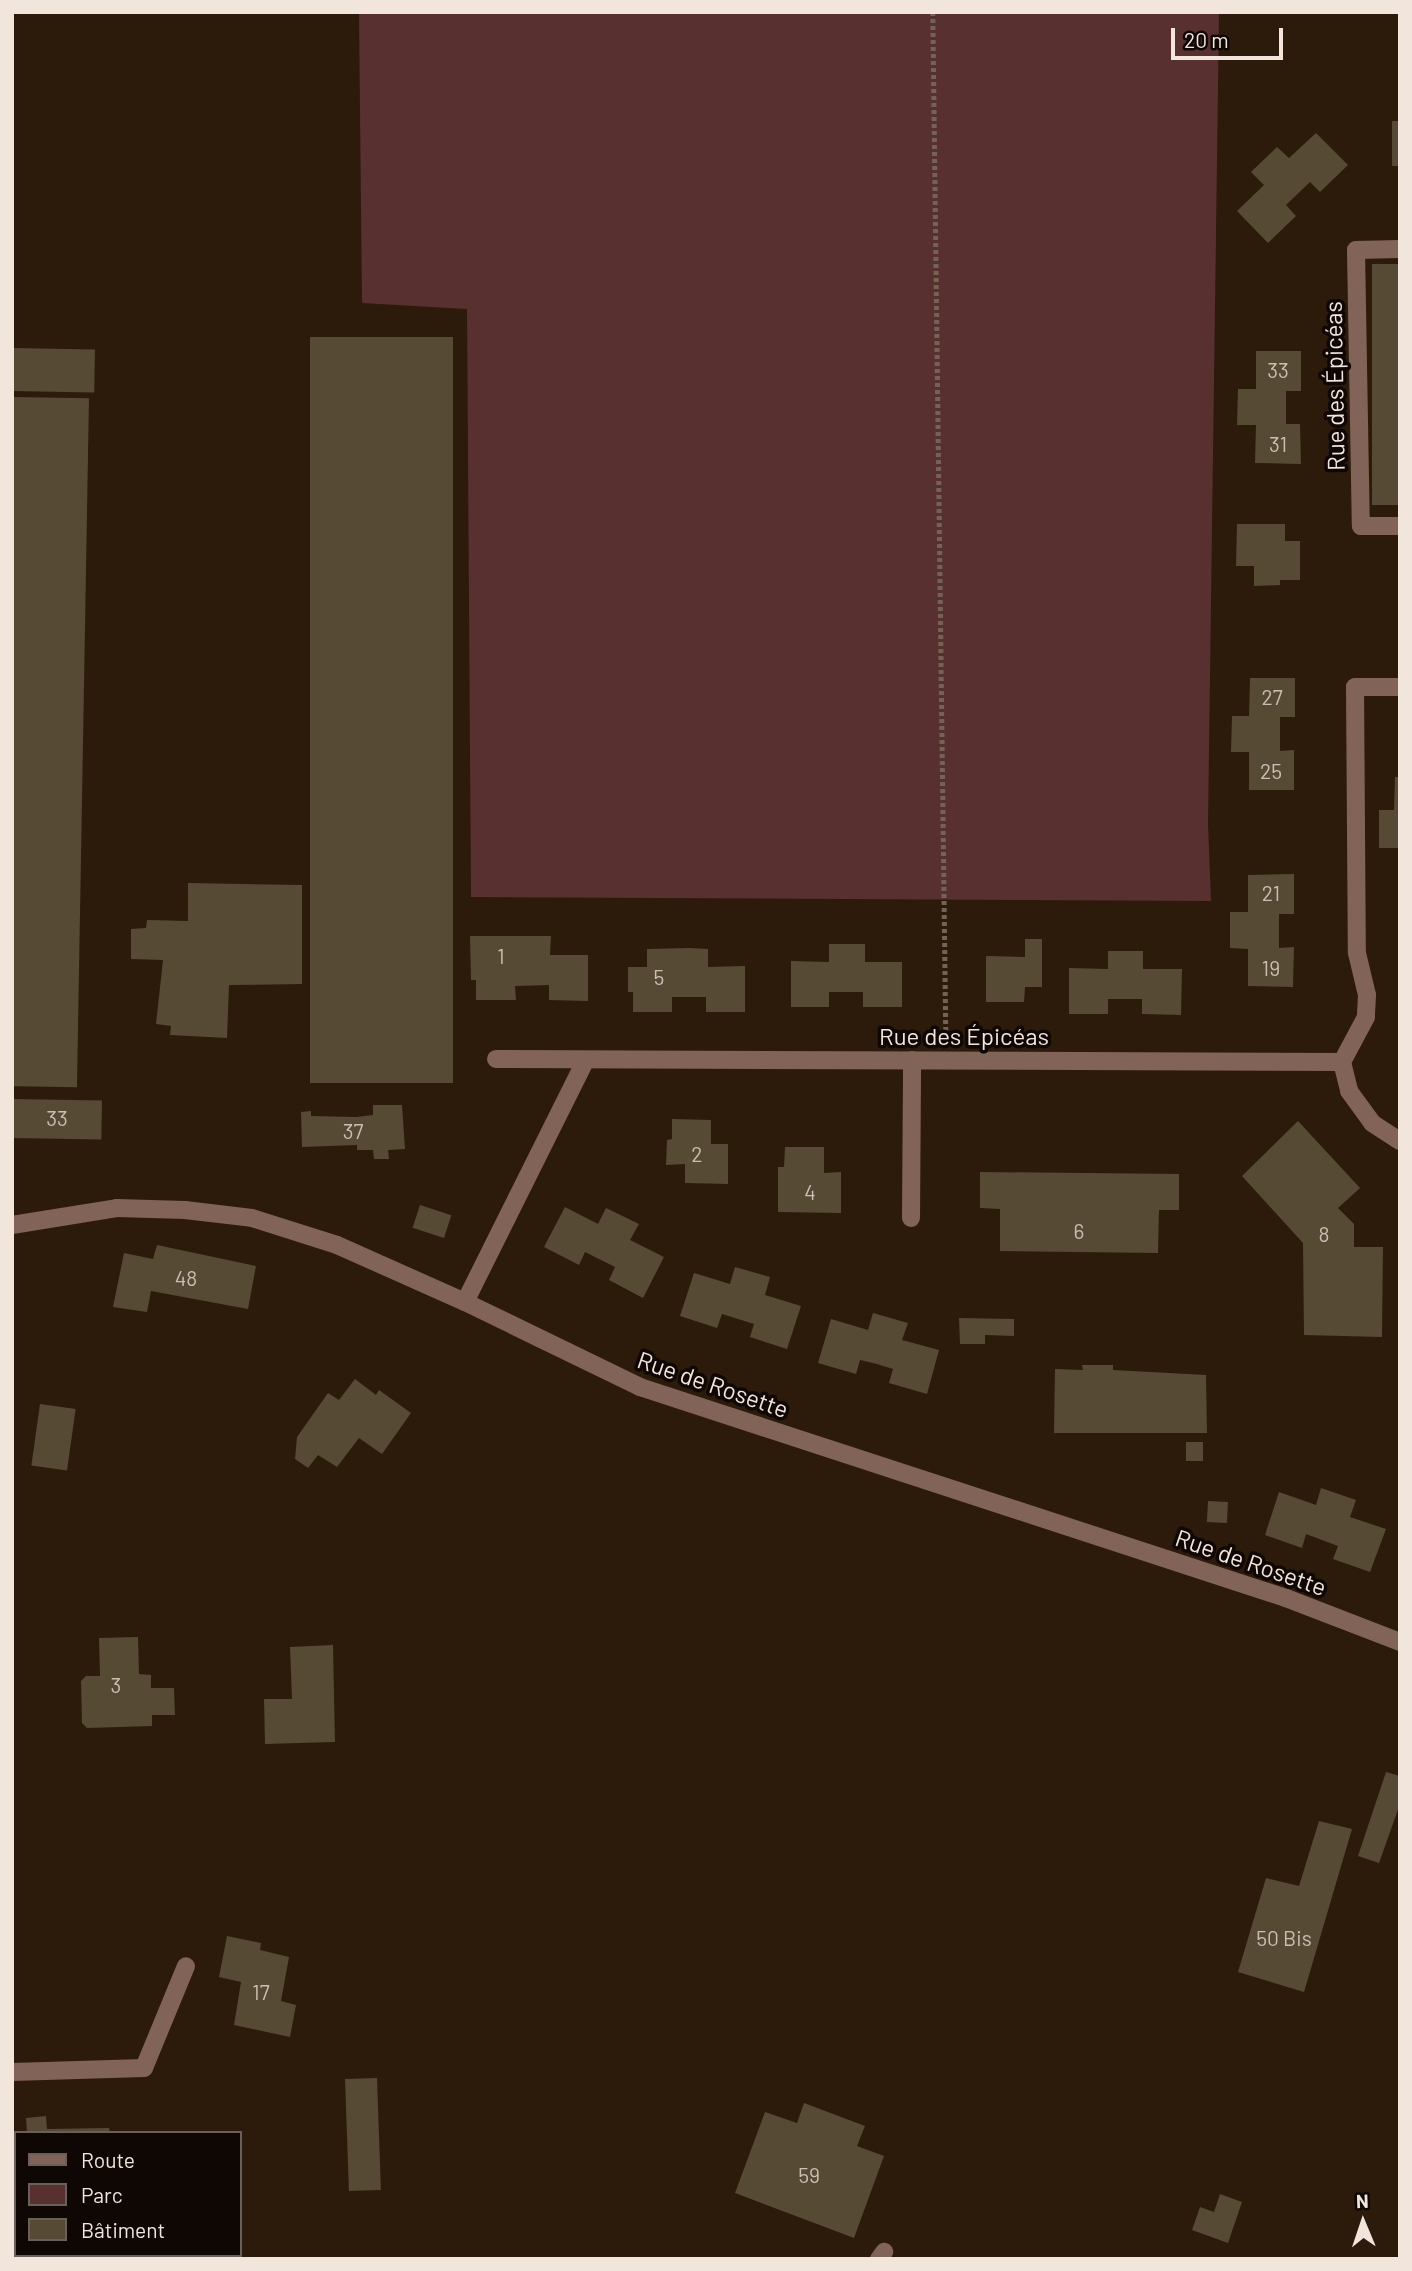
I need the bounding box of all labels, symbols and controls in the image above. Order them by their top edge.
scale bar [1174,14,1286,58]
text: 20 m [1184,27,1229,52]
street label: Rue des Épicéas [1318,301,1350,471]
house number: 33 [1267,357,1289,383]
house number: 31 [1269,431,1287,457]
house number: 27 [1261,684,1283,710]
house number: 25 [1260,758,1282,784]
house number: 21 [1262,880,1280,906]
house number: 1 [497,943,505,969]
house number: 19 [1262,955,1280,981]
house number: 5 [654,964,664,990]
street label: Rue des Épicéas [879,1022,1049,1050]
house number: 33 [46,1105,68,1131]
house number: 37 [343,1118,363,1144]
house number: 2 [691,1141,703,1167]
house number: 4 [804,1179,816,1205]
house number: 6 [1074,1218,1084,1244]
house number: 8 [1319,1221,1329,1247]
house number: 48 [175,1265,197,1291]
street label: Rue de Rosette [634,1345,792,1423]
street label: Rue de Rosette [1172,1523,1330,1601]
house number: 3 [111,1672,121,1698]
house number: 50 Bis [1256,1925,1312,1951]
house number: 17 [252,1979,270,2005]
legend [14,2131,242,2257]
text: Route [81,2147,135,2172]
house number: 59 [798,2162,820,2188]
text: Parc [81,2182,123,2207]
north arrow [1328,2187,1398,2257]
text: N [1356,2189,1369,2212]
text: Bâtiment [81,2217,165,2242]

